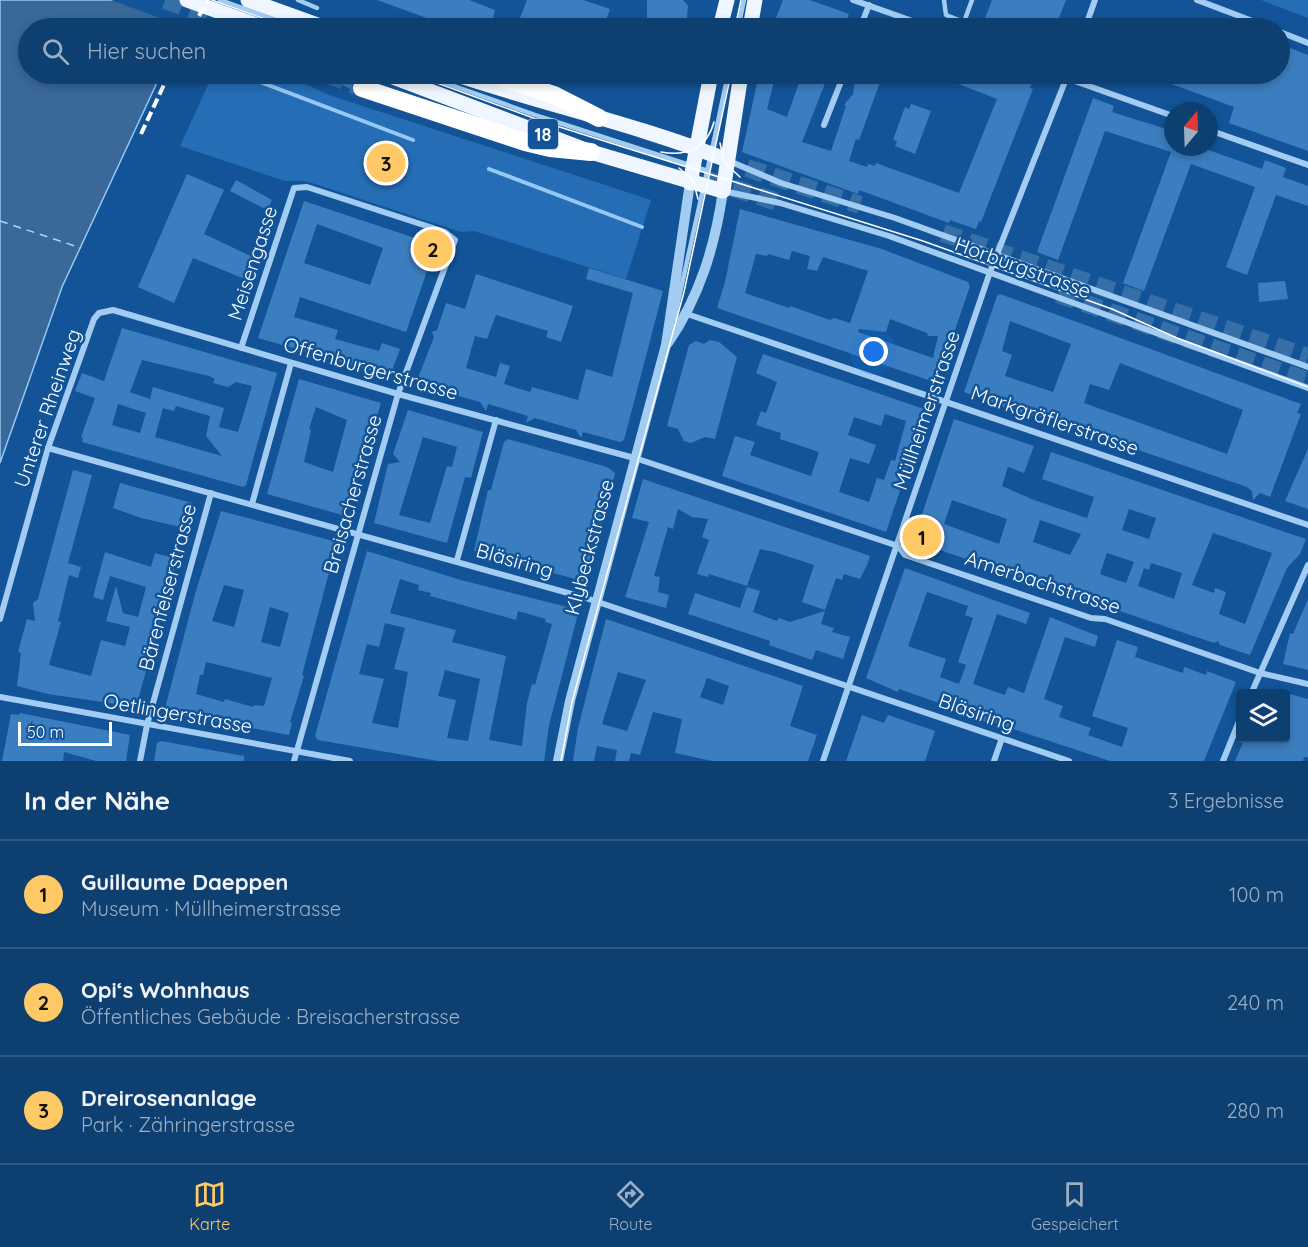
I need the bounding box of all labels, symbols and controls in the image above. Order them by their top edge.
search box [18,18,1290,84]
icon: search [39,35,72,68]
text: Hier suchen [87,37,206,65]
north arrow [1164,102,1218,156]
road number: 18 [528,119,558,149]
pin: 3 [366,140,406,186]
street label: Meisengasse [222,203,282,323]
pin: 2 [414,226,452,272]
street label: Horburgstrasse [951,231,1095,303]
street label: Unterer Rheinweg [8,325,86,491]
street label: Müllheimerstrasse [887,327,965,493]
street label: Offenburgerstrasse [281,331,461,405]
your location [859,337,888,366]
street label: Markgräflerstrasse [968,380,1142,460]
street label: Breisacherstrasse [317,412,387,576]
street label: Klybeckstrasse [559,476,619,618]
street label: Bärenfelserstrasse [133,501,201,673]
pin: 1 [902,514,942,560]
street label: Bläsiring [473,537,557,583]
street label: Amerbachstrasse [962,545,1124,619]
street label: Bläsiring [935,687,1019,737]
street label: Oetlingerstrasse [102,688,254,738]
map controls [1236,689,1290,743]
button: layers [1236,689,1290,743]
scale bar [18,719,112,746]
text: 50 m [27,722,64,742]
text: In der Nähe [24,784,170,817]
text: 3 Ergebnisse [1168,788,1284,813]
text: Guillaume Daeppen [81,868,288,896]
text: 1 [40,882,47,907]
text: 100 m [1229,882,1284,907]
text: Museum · Müllheimerstrasse [81,896,341,921]
text: Opi‘s Wohnhaus [81,976,250,1004]
text: 2 [38,990,49,1015]
text: 240 m [1227,990,1284,1015]
text: Öffentliches Gebäude · Breisacherstrasse [81,1004,460,1029]
text: Dreirosenanlage [81,1084,257,1112]
text: 3 [38,1098,49,1123]
text: 280 m [1227,1098,1284,1123]
text: Park · Zähringerstrasse [81,1112,295,1137]
tab: Karte [189,1178,230,1234]
tab: Route [609,1178,653,1234]
tab: Gespeichert [1031,1178,1119,1234]

